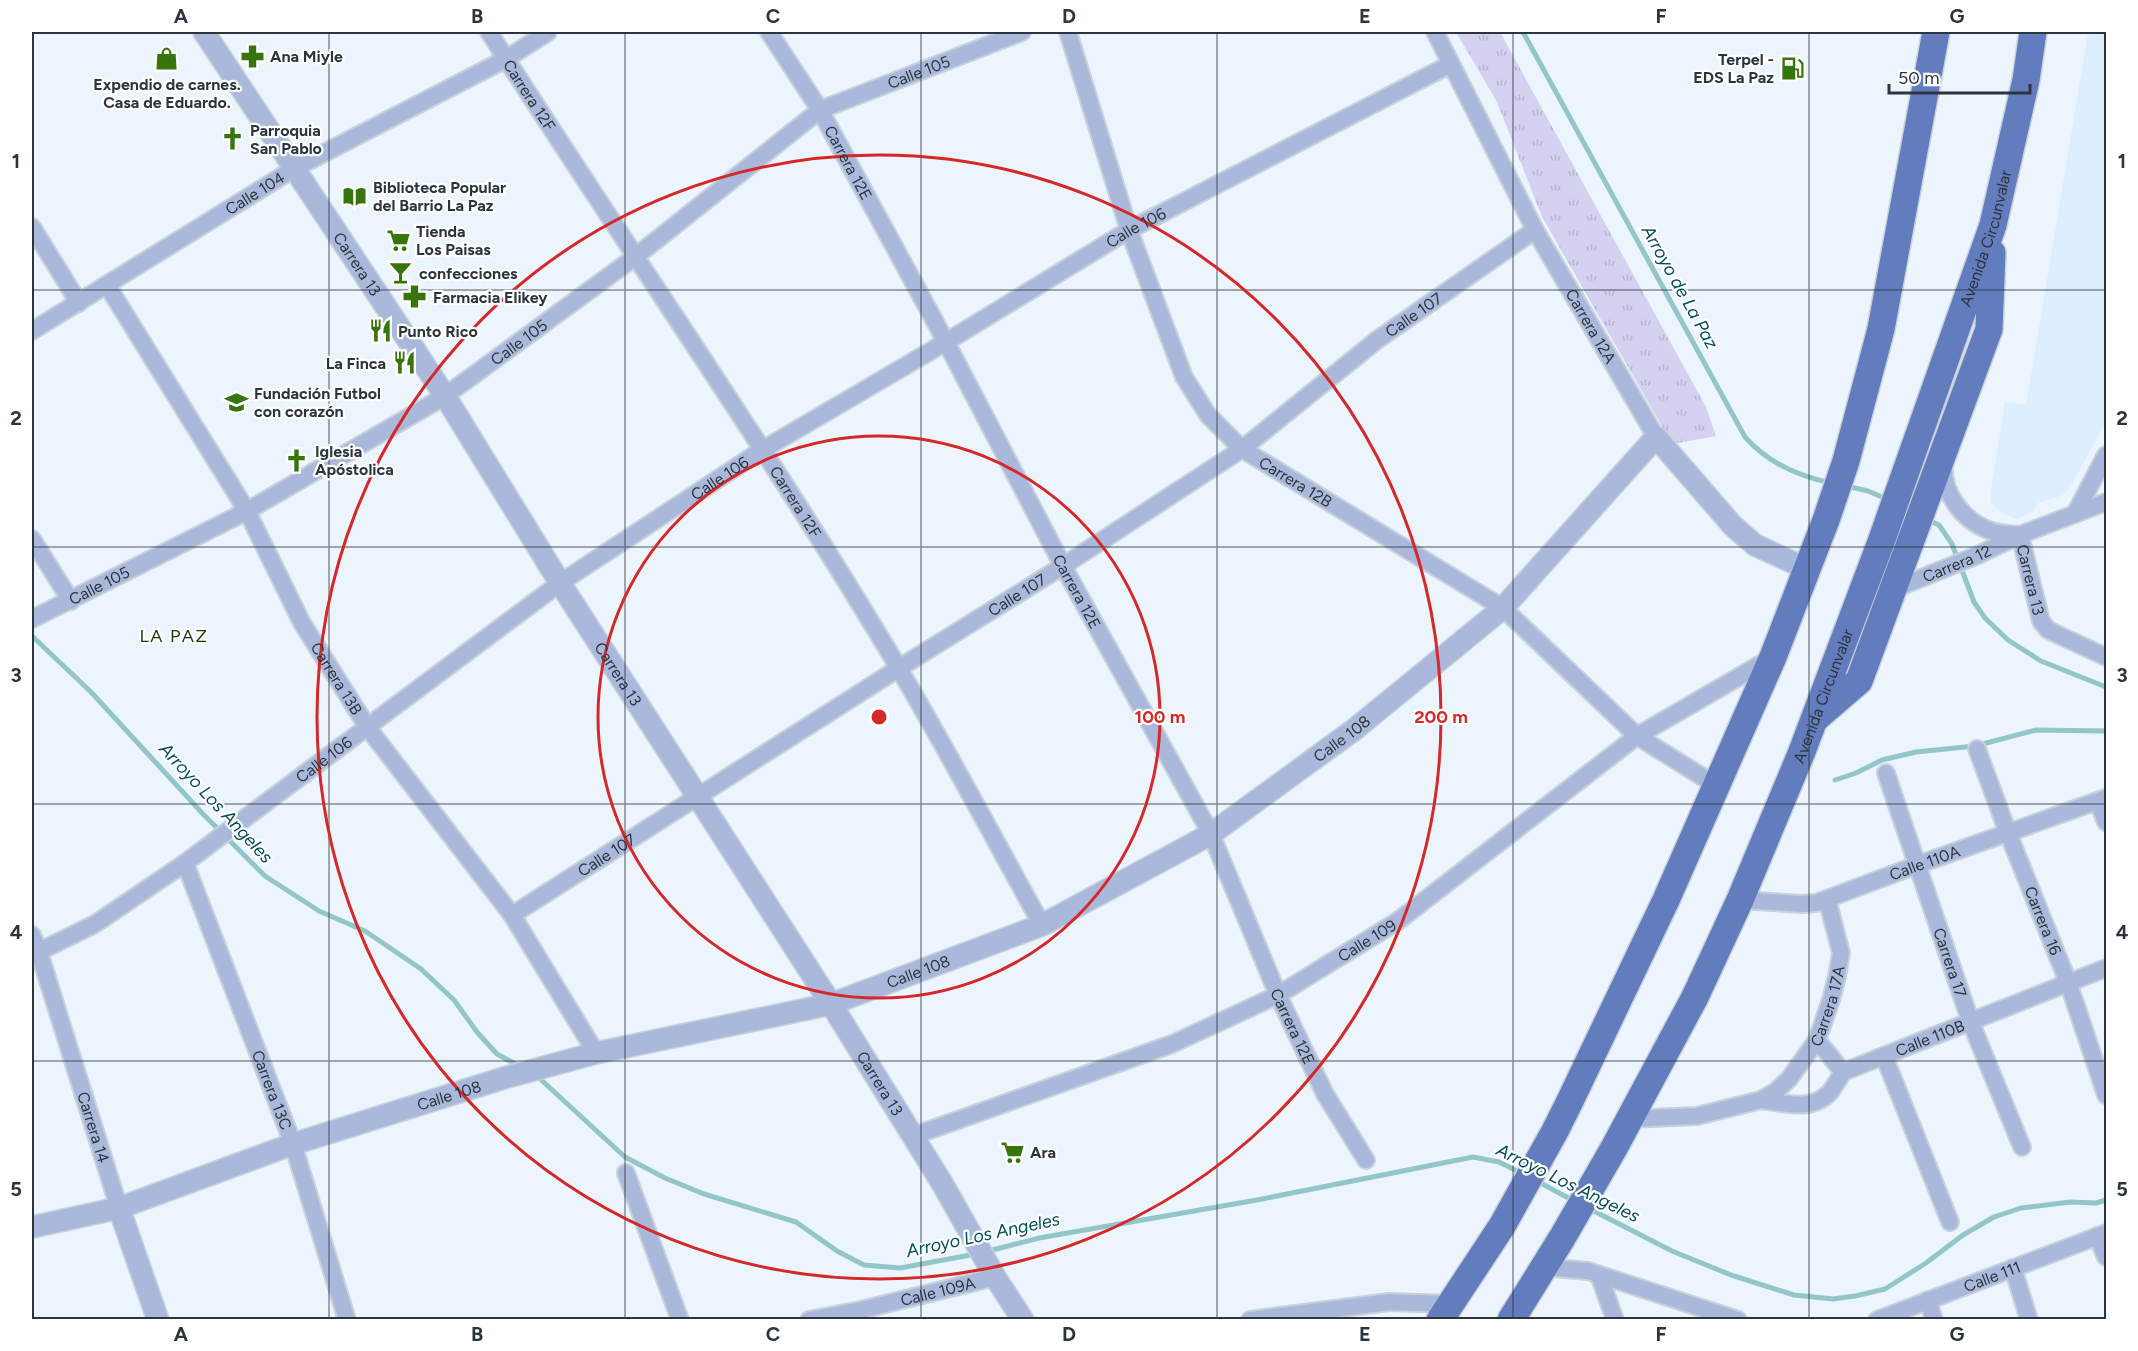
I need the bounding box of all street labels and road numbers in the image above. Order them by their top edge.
street label: Calle 105 [885,51,953,93]
street label: Carrera 12F [500,56,560,135]
street label: Carrera 12E [821,122,876,203]
street label: Calle 104 [222,167,288,219]
street label: Avenida Circunvalar [1955,167,2015,309]
street label: Calle 106 [1102,203,1169,251]
street label: Carrera 13 [330,228,385,299]
street label: Carrera 12A [1562,285,1620,367]
street label: Calle 107 [1381,288,1446,341]
street label: Calle 105 [487,315,551,369]
street label: Calle 106 [687,452,752,504]
street label: Carrera 12B [1256,452,1336,511]
street label: Carrera 12F [766,462,826,541]
street label: Carrera 12 [1920,541,1994,586]
street label: Carrera 13 [2013,542,2049,617]
street label: Carrera 12E [1049,551,1105,632]
street label: Calle 105 [65,562,133,609]
street label: Calle 107 [984,569,1050,620]
street label: Avenida Circunvalar [1789,626,1857,766]
street label: Carrera 13 [591,638,646,709]
street label: Carrera 13B [307,639,367,718]
street label: Calle 108 [1309,711,1374,766]
street label: Calle 106 [292,732,356,787]
street label: Calle 107 [574,829,639,880]
street label: Calle 110A [1887,841,1963,884]
street label: Carrera 16 [2021,883,2066,958]
street label: Calle 109 [1334,915,1400,965]
street label: Carrera 17 [1930,925,1971,1000]
street label: Calle 108 [884,951,952,992]
street label: Carrera 17A [1806,964,1848,1049]
street label: Carrera 12E [1267,985,1319,1067]
street label: Calle 110B [1892,1015,1967,1060]
street label: Carrera 13C [248,1047,296,1132]
street label: Carrera 13 [853,1048,907,1119]
street label: Calle 108 [415,1076,484,1114]
street label: Carrera 14 [74,1089,114,1165]
street label: Calle 111 [1961,1257,2023,1296]
street label: Calle 109A [898,1273,977,1309]

